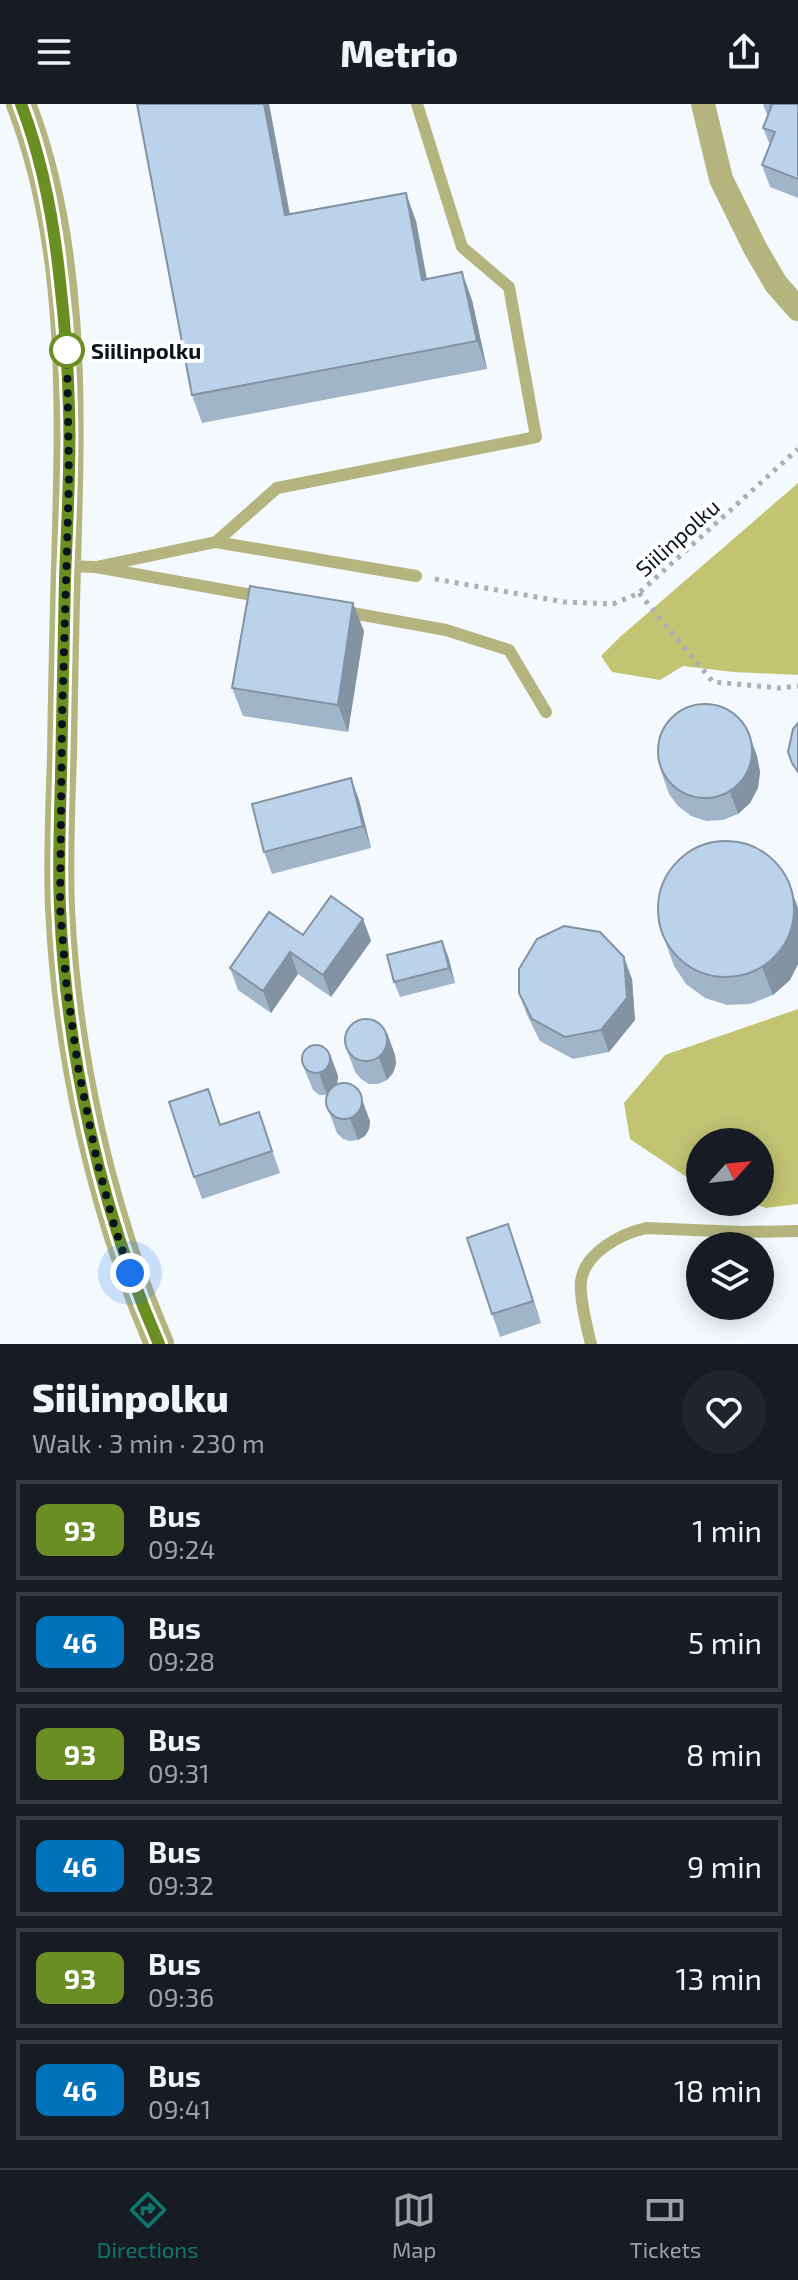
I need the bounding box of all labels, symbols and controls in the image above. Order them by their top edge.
icon: menu [32,30,76,74]
icon: share [722,30,766,74]
text: Metrio [340,31,458,74]
marker: Siilinpolku [50,333,84,367]
place label: Siilinpolku [91,337,201,363]
street label: Siilinpolku [630,493,724,581]
north arrow [686,1128,774,1216]
map controls [686,1128,774,1320]
button: layers [686,1232,774,1320]
your location [110,1253,150,1293]
button: heart [682,1370,766,1454]
text: Siilinpolku [32,1374,229,1420]
text: Walk · 3 min · 230 m [32,1427,265,1458]
text: Bus [148,1497,201,1533]
text: 1 min [692,1512,762,1548]
text: 93 [64,1513,96,1547]
text: 09:24 [148,1533,215,1564]
text: Bus [148,1609,201,1645]
text: 5 min [688,1624,762,1660]
text: 46 [63,1625,97,1659]
text: 09:28 [148,1645,215,1676]
text: Bus [148,1721,201,1757]
text: 8 min [686,1736,762,1772]
text: 93 [64,1737,96,1771]
text: 09:31 [148,1757,210,1788]
text: Bus [148,1833,201,1869]
text: 9 min [687,1848,762,1884]
text: 46 [63,1849,97,1883]
text: 09:32 [148,1869,214,1900]
text: Bus [148,1945,201,1981]
text: 13 min [676,1960,762,1996]
text: 93 [64,1961,96,1995]
text: 09:36 [148,1981,214,2012]
text: Bus [148,2057,201,2093]
text: 18 min [674,2072,762,2108]
text: 46 [63,2073,97,2107]
text: 09:41 [148,2093,211,2124]
tab: Directions [97,2188,198,2262]
tab: Map [392,2188,436,2262]
tab: Tickets [630,2188,701,2262]

